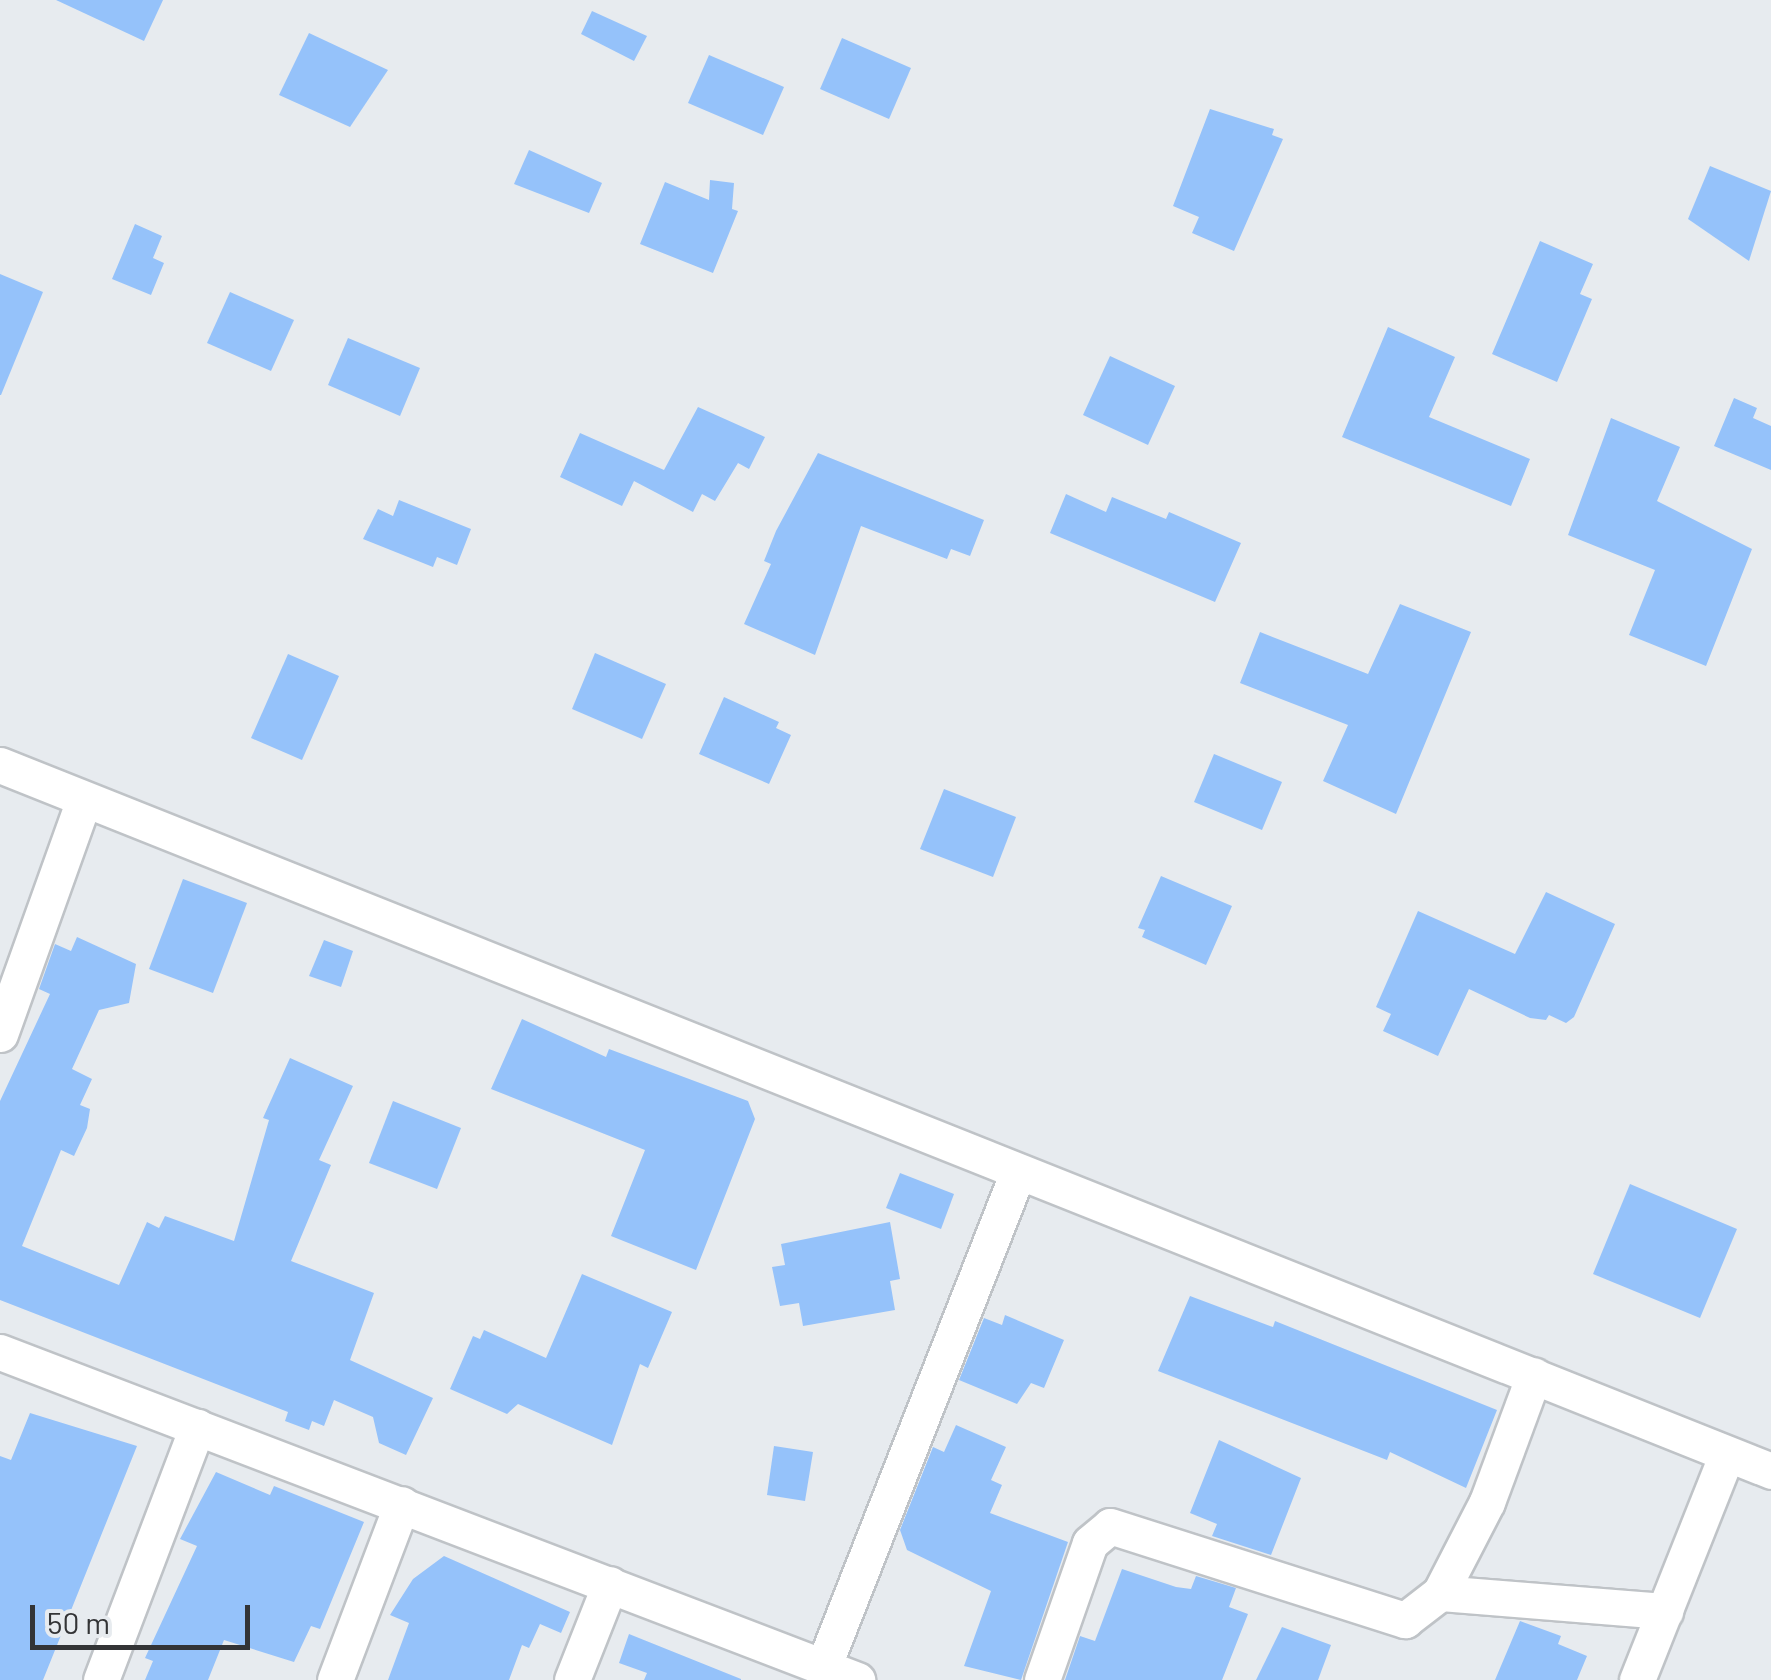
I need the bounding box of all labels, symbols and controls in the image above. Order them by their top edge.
scale bar [35,1585,255,1647]
text: 50 m [47,1604,110,1640]

